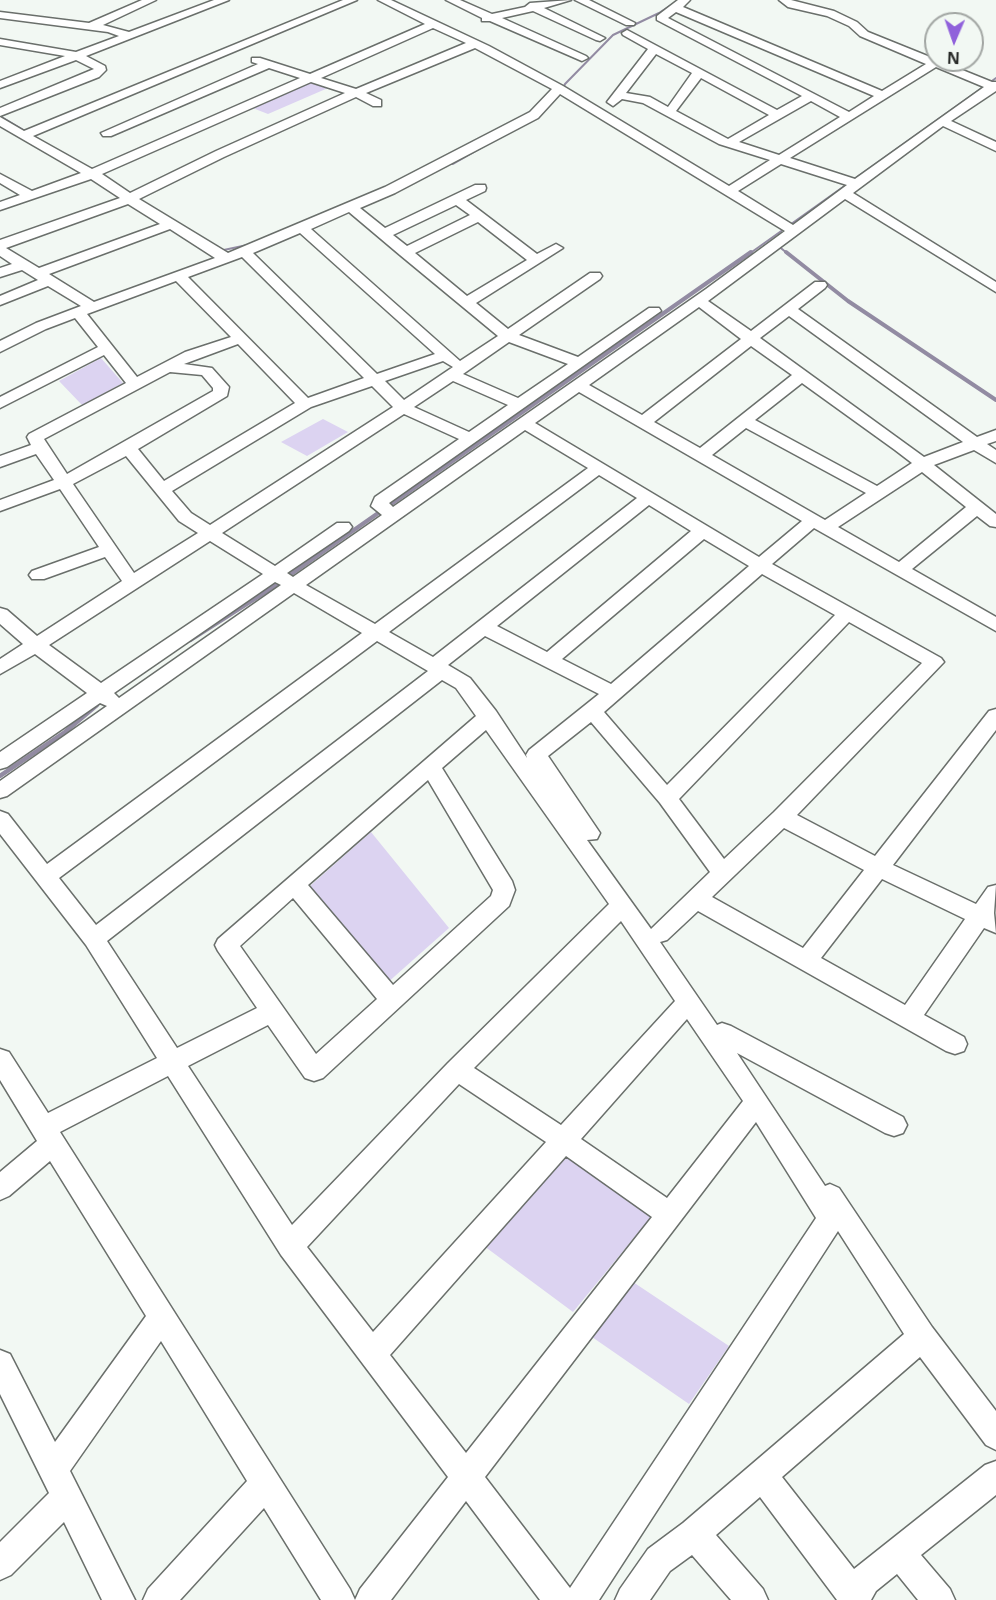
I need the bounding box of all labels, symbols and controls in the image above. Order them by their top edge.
north arrow [924,12,984,72]
text: N [947,47,960,69]

